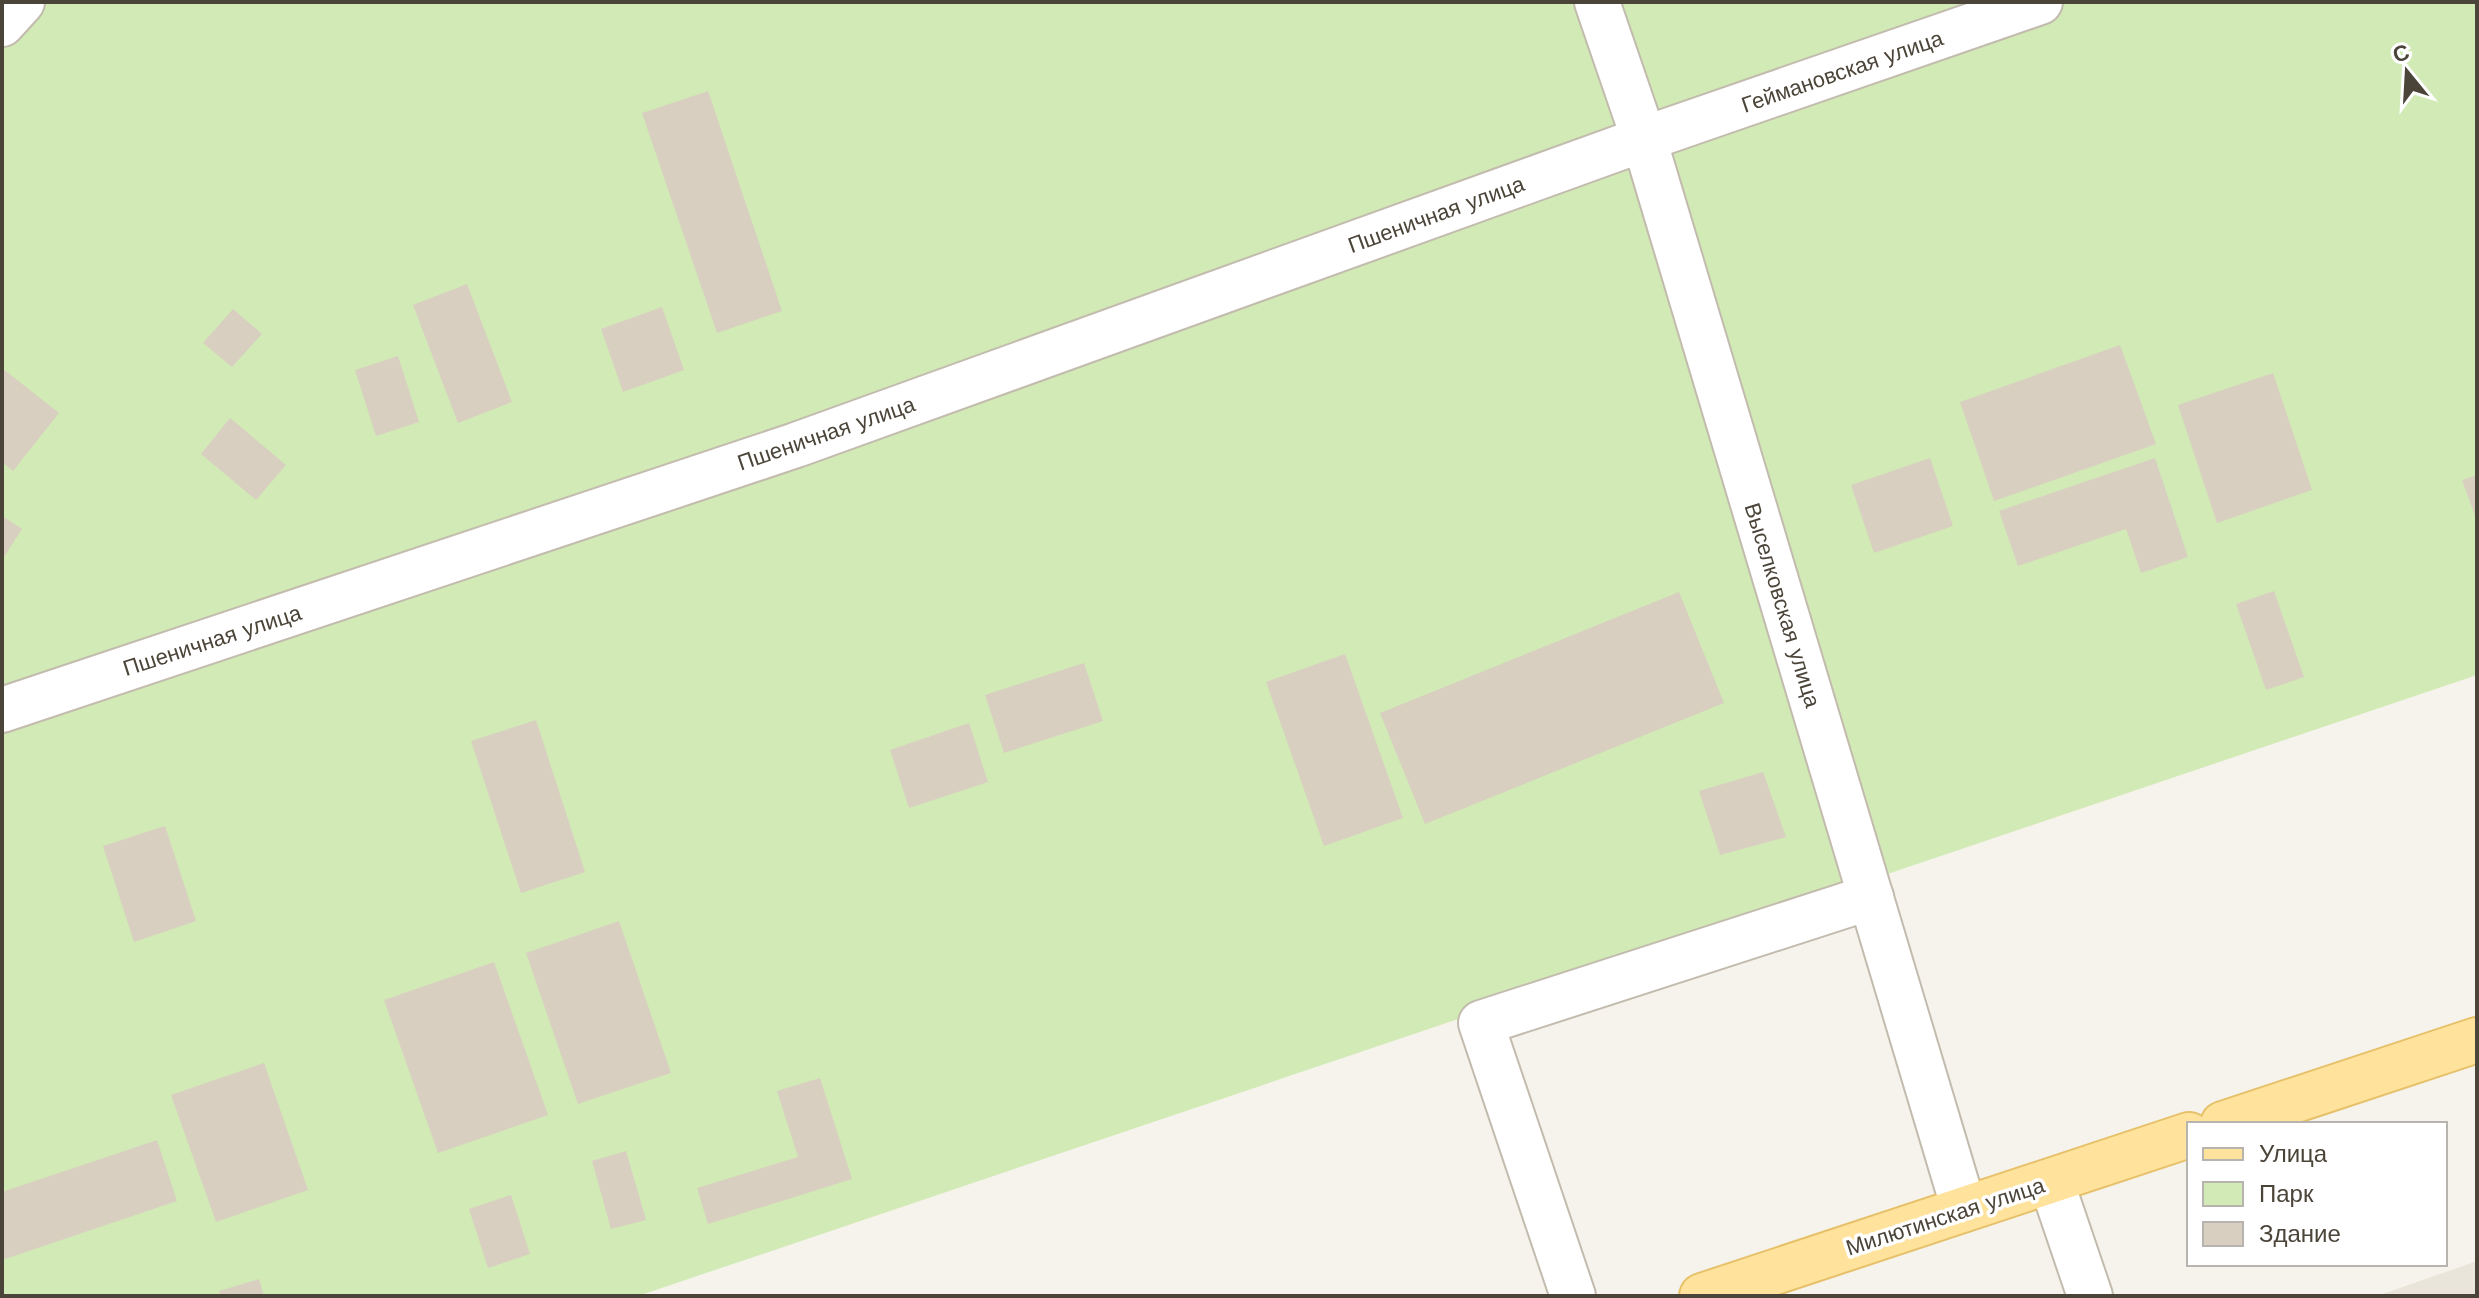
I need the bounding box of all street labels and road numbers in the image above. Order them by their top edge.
street label: Геймановская улица [1738,25,1947,118]
street label: Пшеничная улица [1345,171,1528,258]
street label: Пшеничная улица [734,391,919,476]
street label: Выселковская улица [1739,500,1826,711]
street label: Пшеничная улица [120,600,305,681]
street label: Милютинская улица [1843,1172,2048,1260]

